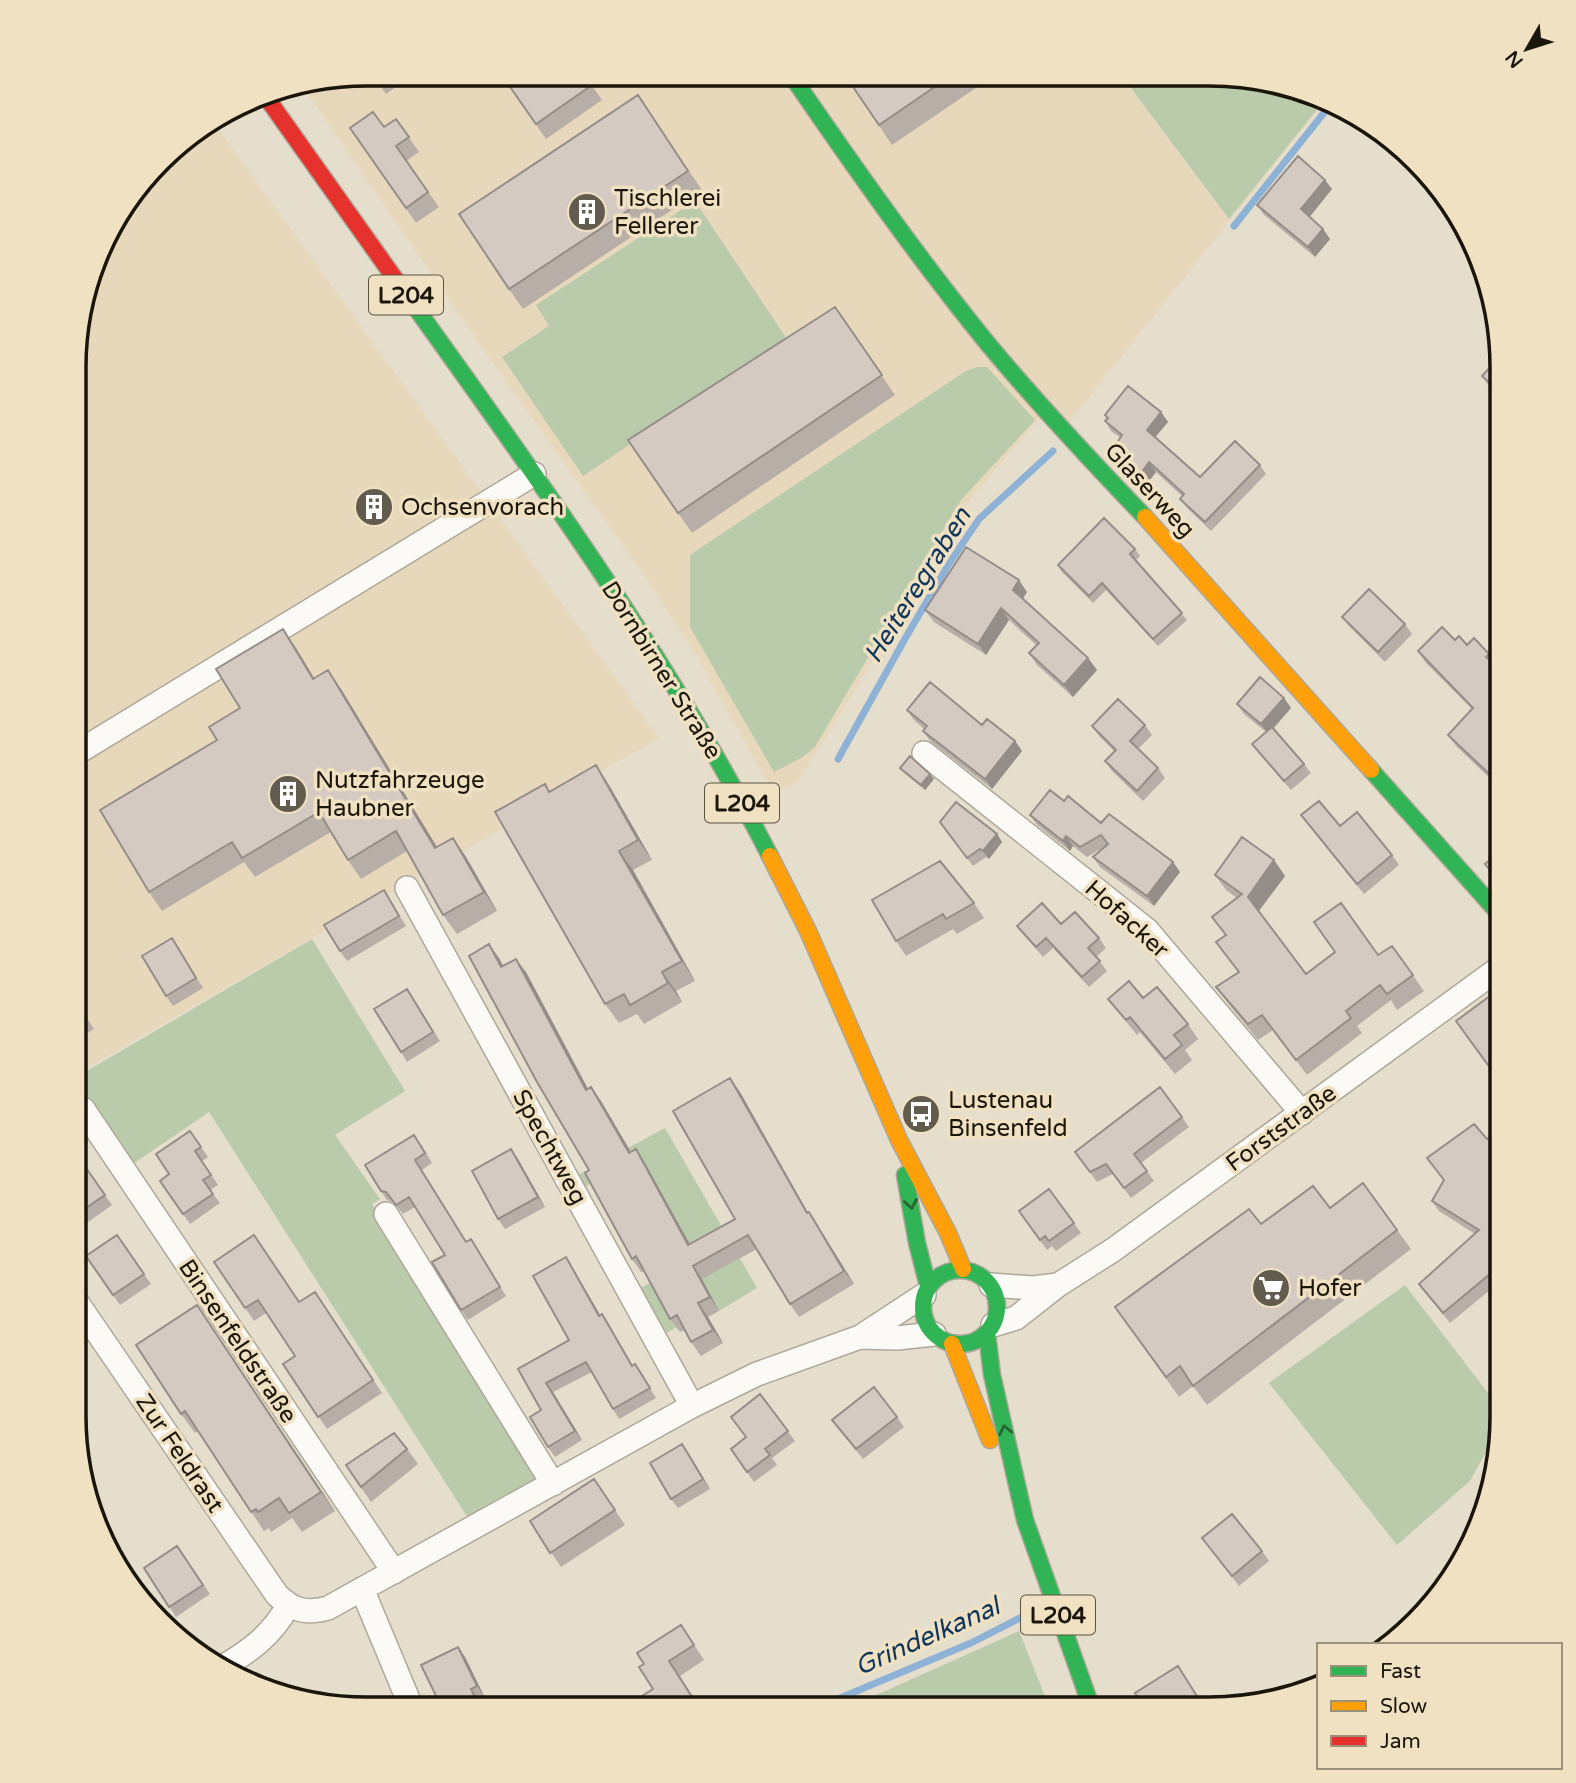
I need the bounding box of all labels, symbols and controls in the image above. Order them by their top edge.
north arrow [1492,14,1562,84]
text: N [1501,46,1528,72]
place label: Tischlerei Fellerer [614,184,721,241]
building icon: Tischlerei Fellerer [566,191,608,233]
road number: L204 [369,276,443,314]
street label: Glaserweg [1098,437,1201,544]
building icon: Ochsenvorach [353,486,395,528]
place label: Ochsenvorach [401,493,564,522]
water label: Heiteregraben [857,501,978,669]
street label: Dornbirner Straße [595,576,728,765]
place label: Nutzfahrzeuge Haubner [315,766,485,823]
building icon: Nutzfahrzeuge Haubner [267,773,309,815]
road number: L204 [705,783,779,822]
street label: Hofacker [1079,874,1175,965]
street label: Forststraße [1220,1079,1342,1178]
street label: Spechtweg [506,1085,593,1210]
place label: Lustenau Binsenfeld [948,1086,1068,1143]
bus stop icon: Lustenau Binsenfeld [900,1093,942,1135]
one-way arrow [903,1199,918,1210]
street label: Binsenfeldstraße [172,1254,303,1429]
supermarket icon: Hofer [1250,1267,1292,1309]
place label: Hofer [1298,1274,1362,1303]
street label: Zur Feldrast [129,1388,230,1518]
one-way arrow [999,1424,1013,1436]
water label: Grindelkanal [850,1589,1008,1682]
road number: L204 [1021,1596,1095,1634]
legend [1317,1643,1562,1769]
text: Fast [1380,1659,1421,1684]
text: Slow [1380,1694,1428,1719]
text: Jam [1380,1729,1421,1754]

